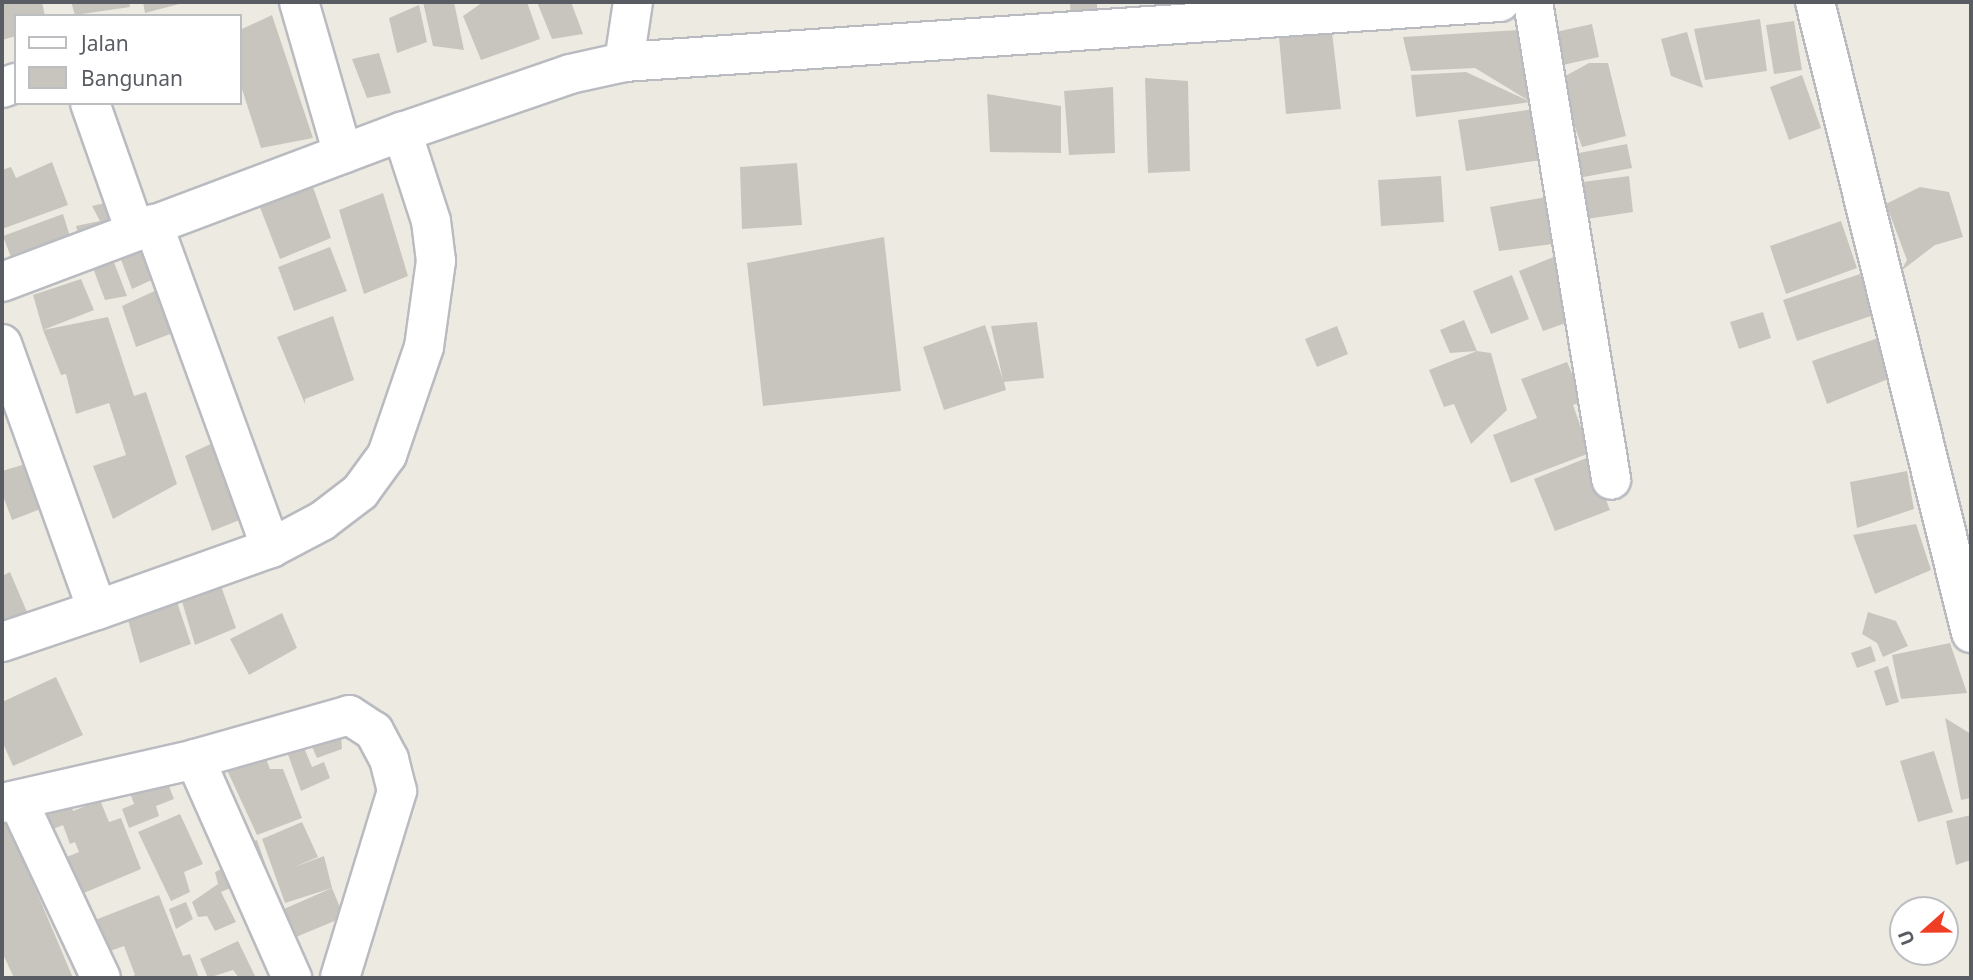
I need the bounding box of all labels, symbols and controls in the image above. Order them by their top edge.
legend [14,14,242,105]
text: Jalan [81,29,129,57]
text: Bangunan [81,64,183,92]
north arrow [1889,896,1959,966]
text: U [1892,926,1921,949]

